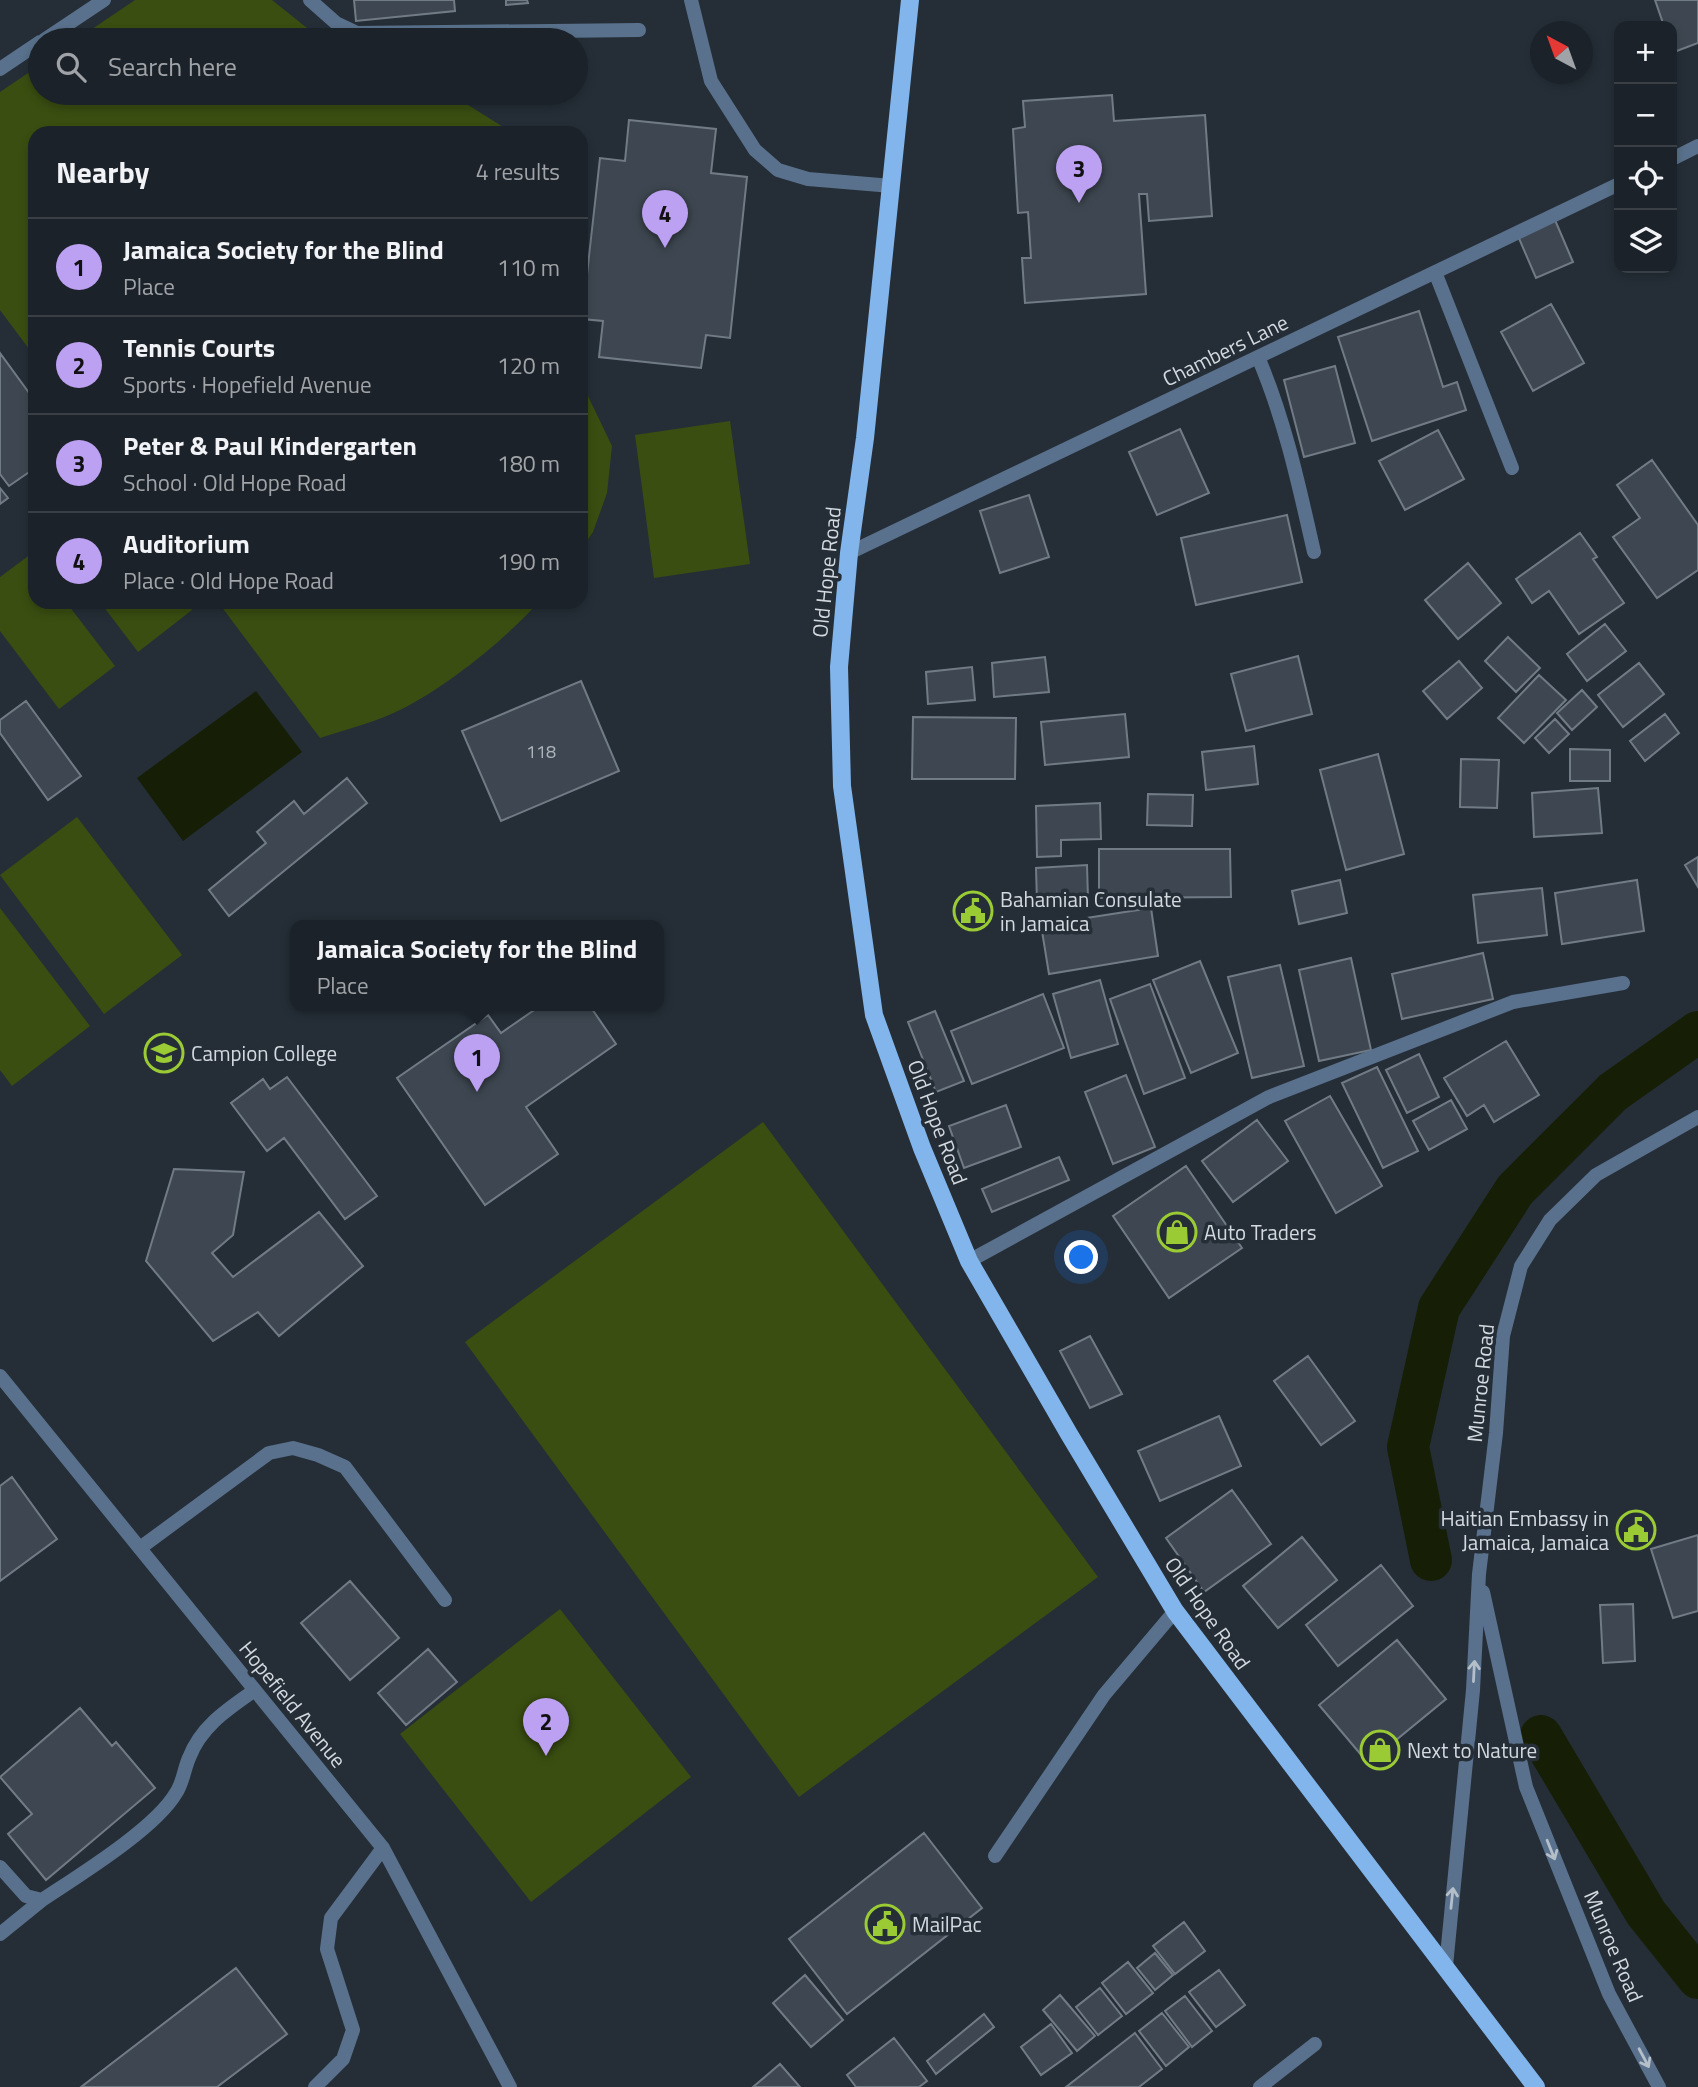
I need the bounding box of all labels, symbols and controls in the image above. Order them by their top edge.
north arrow [1530,21,1593,84]
map controls [1614,21,1677,273]
button: + [1614,21,1677,84]
search box [28,28,588,105]
text: Search here [108,47,237,86]
icon: search [52,48,90,86]
button: − [1614,84,1677,147]
pin: 3 [1056,145,1102,203]
button: locate [1614,147,1677,210]
text: Nearby [56,149,149,195]
text: 4 results [476,154,560,189]
pin: 4 [642,190,688,248]
button: layers [1614,210,1677,273]
text: Jamaica Society for the Blind [123,230,444,269]
text: 1 [73,250,85,285]
text: 110 m [497,250,560,285]
text: Place [123,269,175,304]
street label: Chambers Lane [1157,306,1293,394]
text: Tennis Courts [123,328,275,367]
text: 2 [73,348,85,383]
text: 120 m [497,348,560,383]
text: Sports · Hopefield Avenue [123,367,372,402]
text: Peter & Paul Kindergarten [123,426,417,465]
text: 3 [73,446,85,481]
text: 180 m [497,446,560,481]
text: School · Old Hope Road [123,465,346,500]
street label: Old Hope Road [803,505,849,639]
text: Auditorium [123,524,250,563]
text: 4 [73,544,85,579]
text: 190 m [497,544,560,579]
text: Place · Old Hope Road [123,563,334,598]
house number: 118 [526,738,556,765]
place label: Bahamian Consulate in Jamaica [1000,883,1182,939]
public building icon: Bahamian Consulate in Jamaica [952,890,994,932]
popup [290,920,664,1011]
text: Jamaica Society for the Blind [317,929,637,968]
text: Place [317,968,369,1003]
school or university icon: Campion College [143,1032,185,1074]
pin: 1 [454,1034,500,1092]
place label: Campion College [191,1037,337,1069]
street label: Old Hope Road [900,1055,976,1189]
shop icon: Auto Traders [1156,1211,1198,1253]
place label: Auto Traders [1204,1216,1317,1248]
your location [1064,1240,1098,1274]
street label: Munroe Road [1458,1322,1502,1444]
place label: Haitian Embassy in Jamaica, Jamaica [1441,1502,1609,1558]
public building icon: Haitian Embassy in Jamaica, Jamaica [1615,1509,1657,1551]
street label: Old Hope Road [1157,1550,1259,1676]
street label: Hopefield Avenue [232,1634,354,1774]
one-way arrow [1468,1661,1481,1683]
pin: 2 [523,1698,569,1756]
shop icon: Next to Nature [1359,1729,1401,1771]
place label: Next to Nature [1407,1734,1537,1766]
one-way arrow [1546,1839,1559,1861]
street label: Munroe Road [1576,1885,1652,2007]
one-way arrow [1446,1887,1459,1910]
public building icon: MailPac [864,1903,906,1945]
place label: MailPac [912,1908,982,1940]
one-way arrow [1637,2047,1651,2067]

